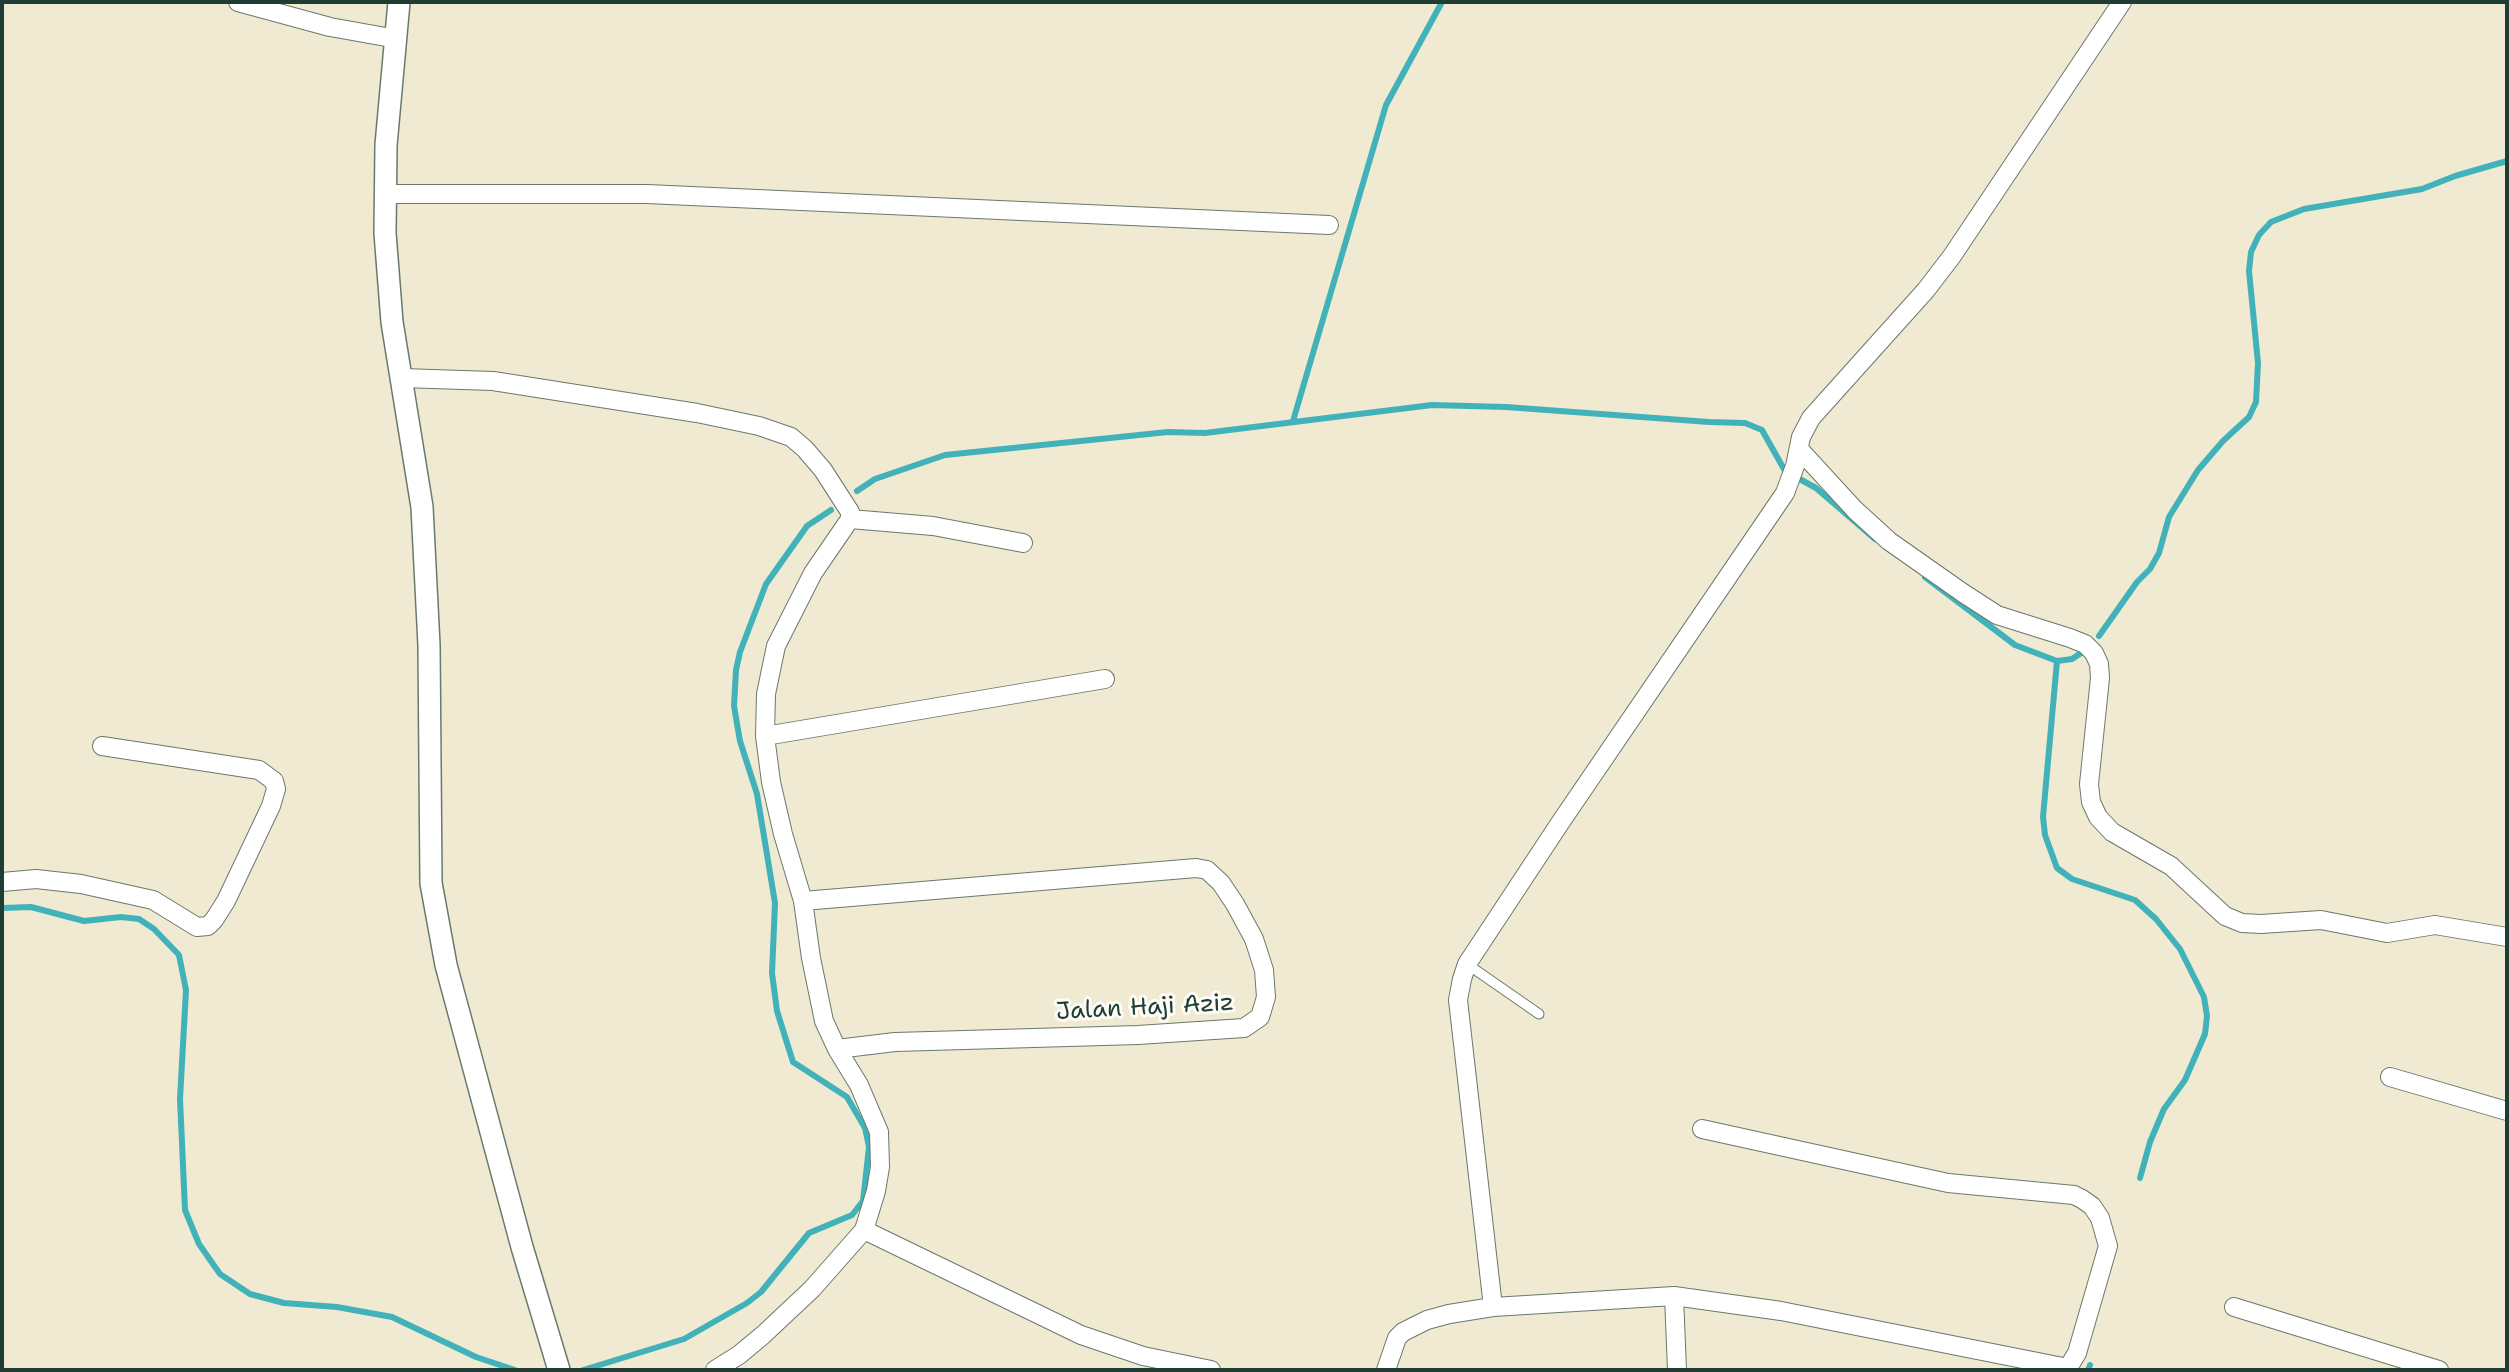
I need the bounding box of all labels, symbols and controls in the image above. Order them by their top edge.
street label: Jalan Haji Aziz [1055,989,1235,1027]

